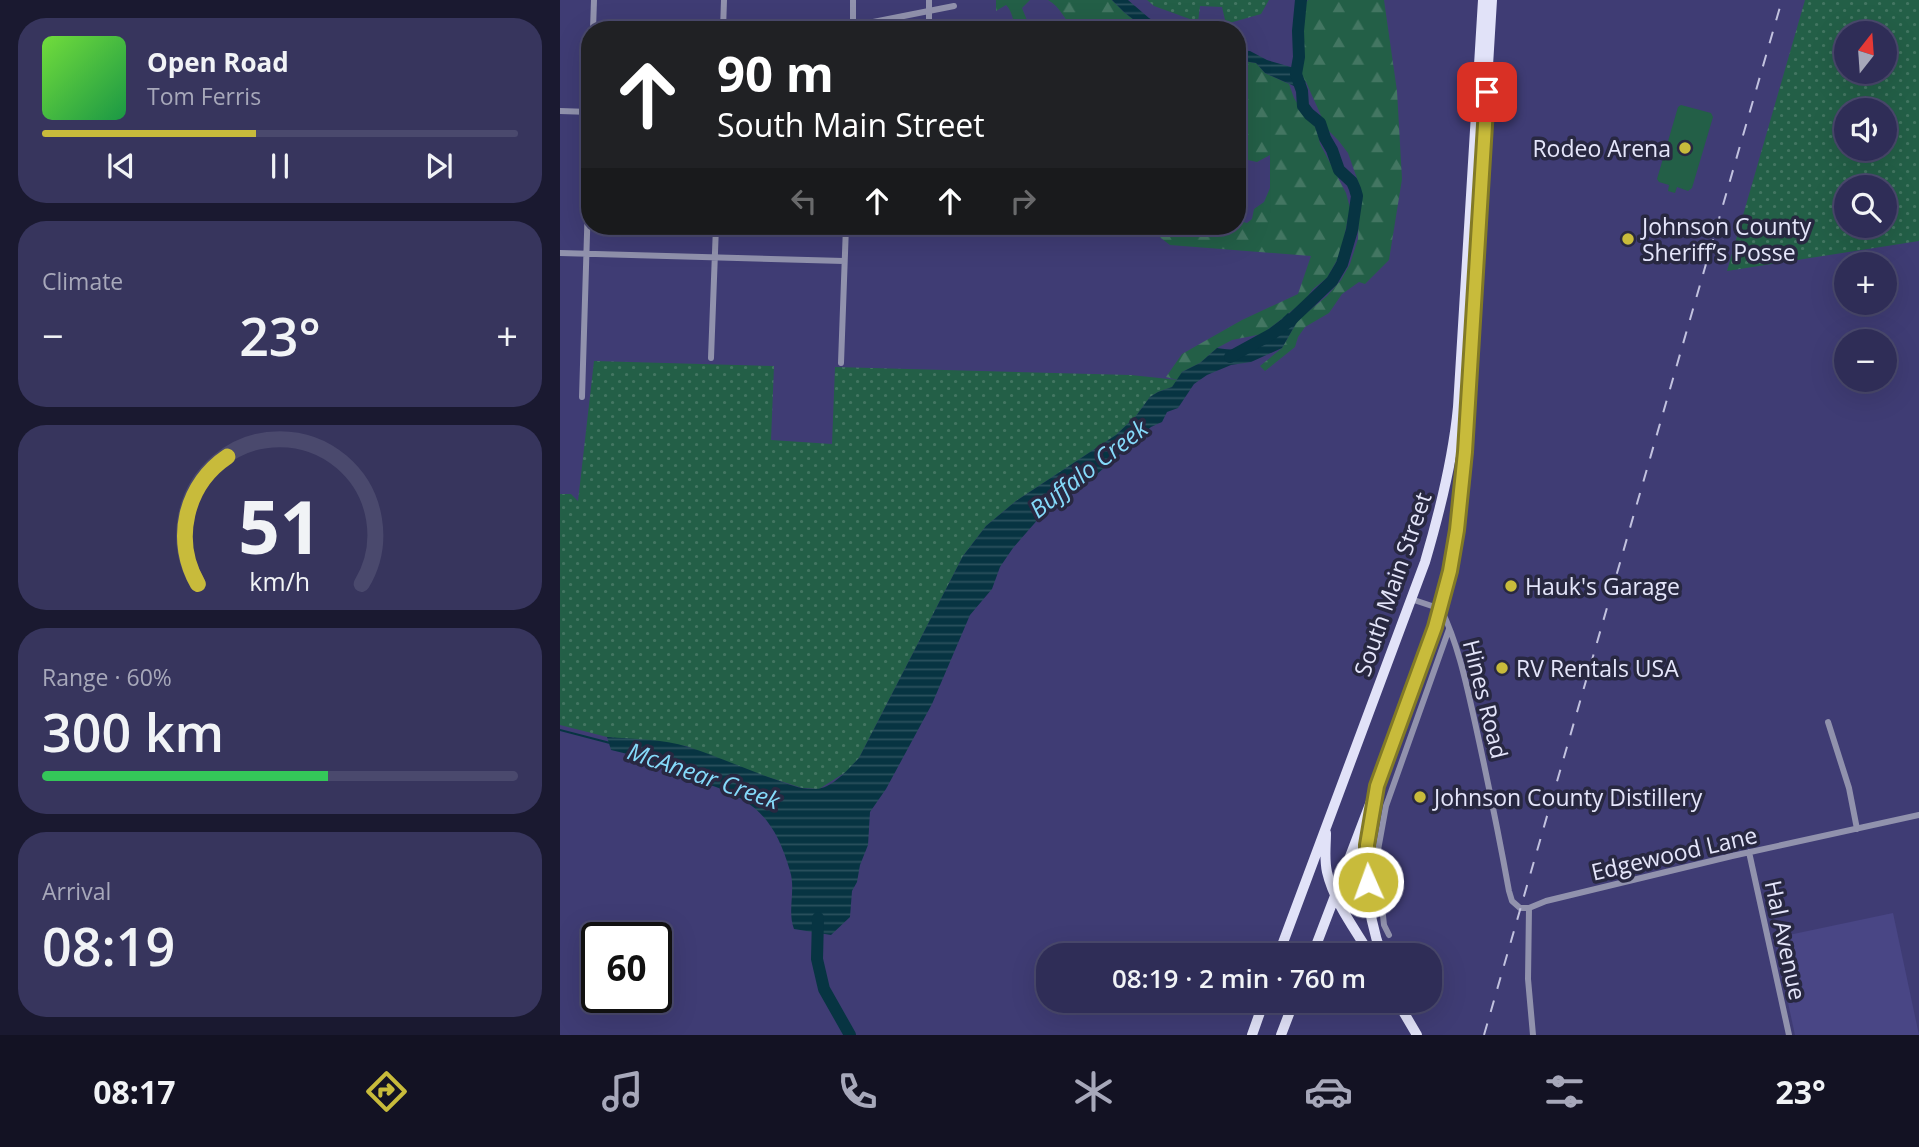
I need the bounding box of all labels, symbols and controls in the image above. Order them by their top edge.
north arrow [1834,21,1897,84]
map controls [1834,21,1897,392]
text: 90 m [717,40,834,106]
text: Open Road [147,44,289,80]
icon: ahead [602,49,693,140]
pin [1457,62,1517,122]
icon: arrive [1468,73,1506,111]
text: Tom Ferris [147,80,261,112]
button: sound [1834,98,1897,161]
text: South Main Street [717,103,985,146]
place label: Rodeo Arena [1532,132,1671,164]
marker: Rodeo Arena [1677,140,1693,156]
icon: previous [102,147,140,185]
icon: pause [261,147,299,185]
icon: next [420,147,458,185]
button: search [1834,175,1897,238]
icon: left [785,182,823,220]
icon: ahead [858,182,896,220]
icon: ahead [931,182,969,220]
icon: right [1004,182,1042,220]
place label: Johnson County Sheriff’s Posse [1640,210,1812,268]
marker: Johnson County Sheriff’s Posse [1620,231,1636,247]
button: + [1834,252,1897,315]
text: Climate [42,265,123,297]
text: 23° [239,300,321,371]
text: − [42,309,64,361]
text: + [496,309,518,361]
button: − [1834,329,1897,392]
water label: Buffalo Creek [1022,411,1155,525]
text: 51 [238,476,322,575]
street label: South Main Street [1346,488,1438,680]
text: km/h [250,563,310,597]
place label: Hauk's Garage [1525,570,1680,602]
marker: Hauk's Garage [1503,578,1519,594]
street label: Hines Road [1456,636,1516,762]
place label: RV Rentals USA [1516,652,1679,684]
marker: RV Rentals USA [1494,660,1510,676]
text: Range · 60% [42,661,172,693]
text: 300 km [42,696,224,767]
water label: McAnear Creek [624,734,786,817]
place label: Johnson County Distillery [1432,781,1703,813]
marker: Johnson County Distillery [1412,789,1428,805]
street label: Edgewood Lane [1588,818,1760,888]
position arrow [1331,845,1405,919]
text: Arrival [42,875,111,907]
street label: Hal Avenue [1758,877,1814,1003]
text: 08:19 [42,910,175,981]
speed limit sign: 60 [581,922,672,1013]
text: 08:19 · 2 min · 760 m [1112,960,1366,996]
icon: directions [362,1067,411,1116]
icon: music [598,1067,647,1116]
icon: phone [833,1067,882,1116]
icon: climate [1069,1067,1118,1116]
icon: car [1304,1067,1353,1116]
icon: filters [1540,1067,1589,1116]
text: 08:17 [93,1070,176,1113]
text: 23° [1775,1070,1826,1113]

